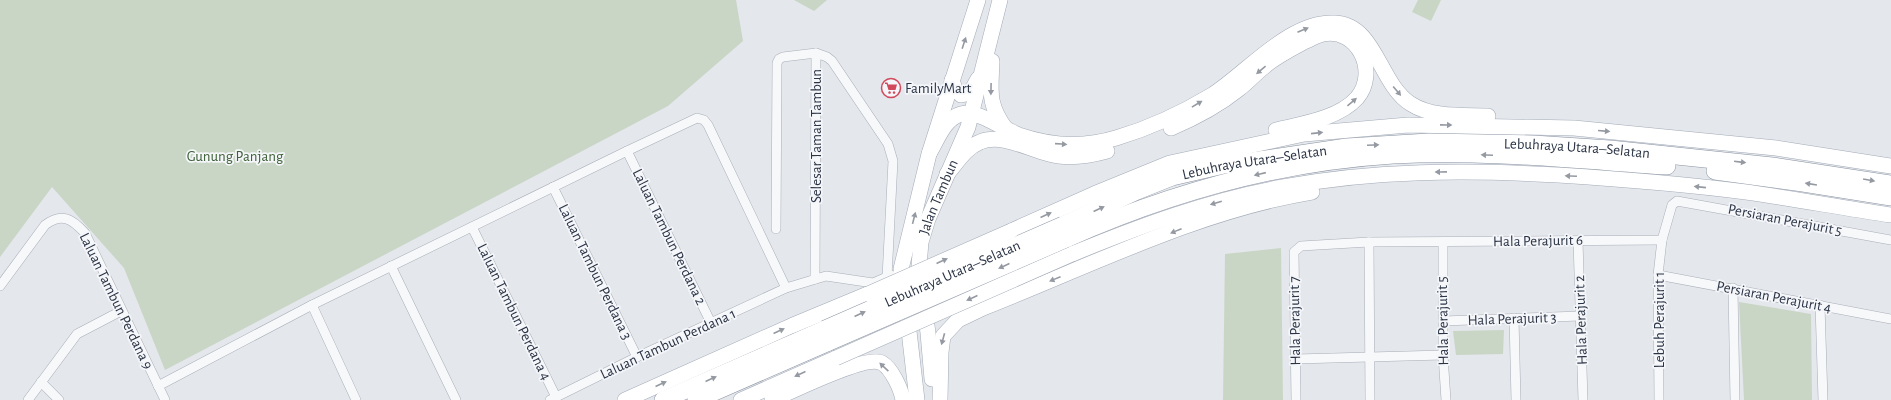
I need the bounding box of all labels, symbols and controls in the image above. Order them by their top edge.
one-way arrow [1298,27,1309,33]
one-way arrow [961,36,967,48]
one-way arrow [1256,65,1267,74]
street label: Selesar Taman Tambun [809,69,824,203]
supermarket icon: FamilyMart [880,77,902,99]
place label: FamilyMart [905,81,972,96]
one-way arrow [988,83,994,96]
one-way arrow [1393,86,1401,97]
one-way arrow [1346,97,1357,106]
one-way arrow [1191,100,1203,107]
one-way arrow [1440,122,1452,129]
one-way arrow [1598,128,1610,134]
one-way arrow [1311,129,1323,136]
street label: Lebuhraya Utara–Selatan [1504,136,1651,161]
one-way arrow [1055,141,1067,148]
one-way arrow [1367,142,1379,149]
street label: Lebuhraya Utara–Selatan [1181,143,1328,182]
park label: Gunung Panjang [187,149,284,164]
one-way arrow [1480,152,1493,158]
street label: Jalan Tambun [916,157,960,236]
one-way arrow [1734,159,1746,165]
street label: Laluan Tambun Perdana 2 [629,167,709,308]
one-way arrow [1435,168,1447,175]
one-way arrow [1254,171,1266,177]
one-way arrow [1565,172,1577,179]
one-way arrow [1863,177,1875,183]
one-way arrow [1805,181,1817,187]
one-way arrow [1694,184,1706,190]
one-way arrow [1209,200,1221,206]
street label: Laluan Tambun Perdana 3 [556,202,634,342]
street label: Persiaran Perajurit 5 [1727,202,1843,238]
one-way arrow [1093,206,1104,212]
one-way arrow [911,211,917,224]
one-way arrow [1041,212,1053,218]
one-way arrow [1169,228,1181,234]
street label: Laluan Tambun Perdana 9 [76,230,156,372]
street label: Hala Perajurit 6 [1493,233,1583,249]
street label: Lebuhraya Utara–Selatan [882,237,1022,310]
street label: Laluan Tambun Perdana 4 [474,241,554,383]
one-way arrow [937,258,949,264]
one-way arrow [998,263,1010,269]
street label: Lebuh Perajurit 1 [1652,272,1667,368]
street label: Hala Perajurit 2 [1572,275,1590,365]
one-way arrow [1050,276,1061,282]
street label: Hala Perajurit 7 [1287,276,1303,366]
street label: Hala Perajurit 5 [1435,276,1451,366]
street label: Persiaran Perajurit 4 [1715,279,1833,315]
one-way arrow [966,295,978,301]
street label: Laluan Tambun Perdana 1 [598,306,738,382]
one-way arrow [855,310,867,316]
street label: Hala Perajurit 3 [1467,310,1557,328]
one-way arrow [774,328,785,334]
one-way arrow [940,333,946,346]
one-way arrow [879,362,889,371]
one-way arrow [795,371,806,377]
one-way arrow [706,376,717,382]
one-way arrow [655,381,666,387]

